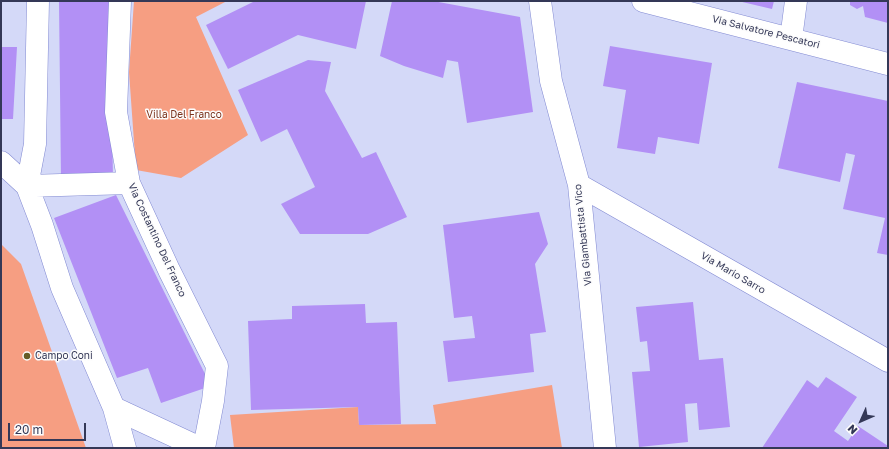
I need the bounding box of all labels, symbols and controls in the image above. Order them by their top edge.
street label: Via Salvatore Pescatori [711,13,821,51]
park label: Villa Del Franco [146,109,222,121]
street label: Via Costantino Del Franco [125,181,189,299]
street label: Via Giambattista Vico [572,183,594,287]
street label: Via Mario Sarro [699,250,767,296]
place label: Campo Coni [35,350,93,362]
marker: Campo Coni [22,351,32,361]
north arrow [841,401,881,441]
scale bar [10,415,88,441]
text: 20 m [15,422,43,437]
text: N [845,422,860,437]

